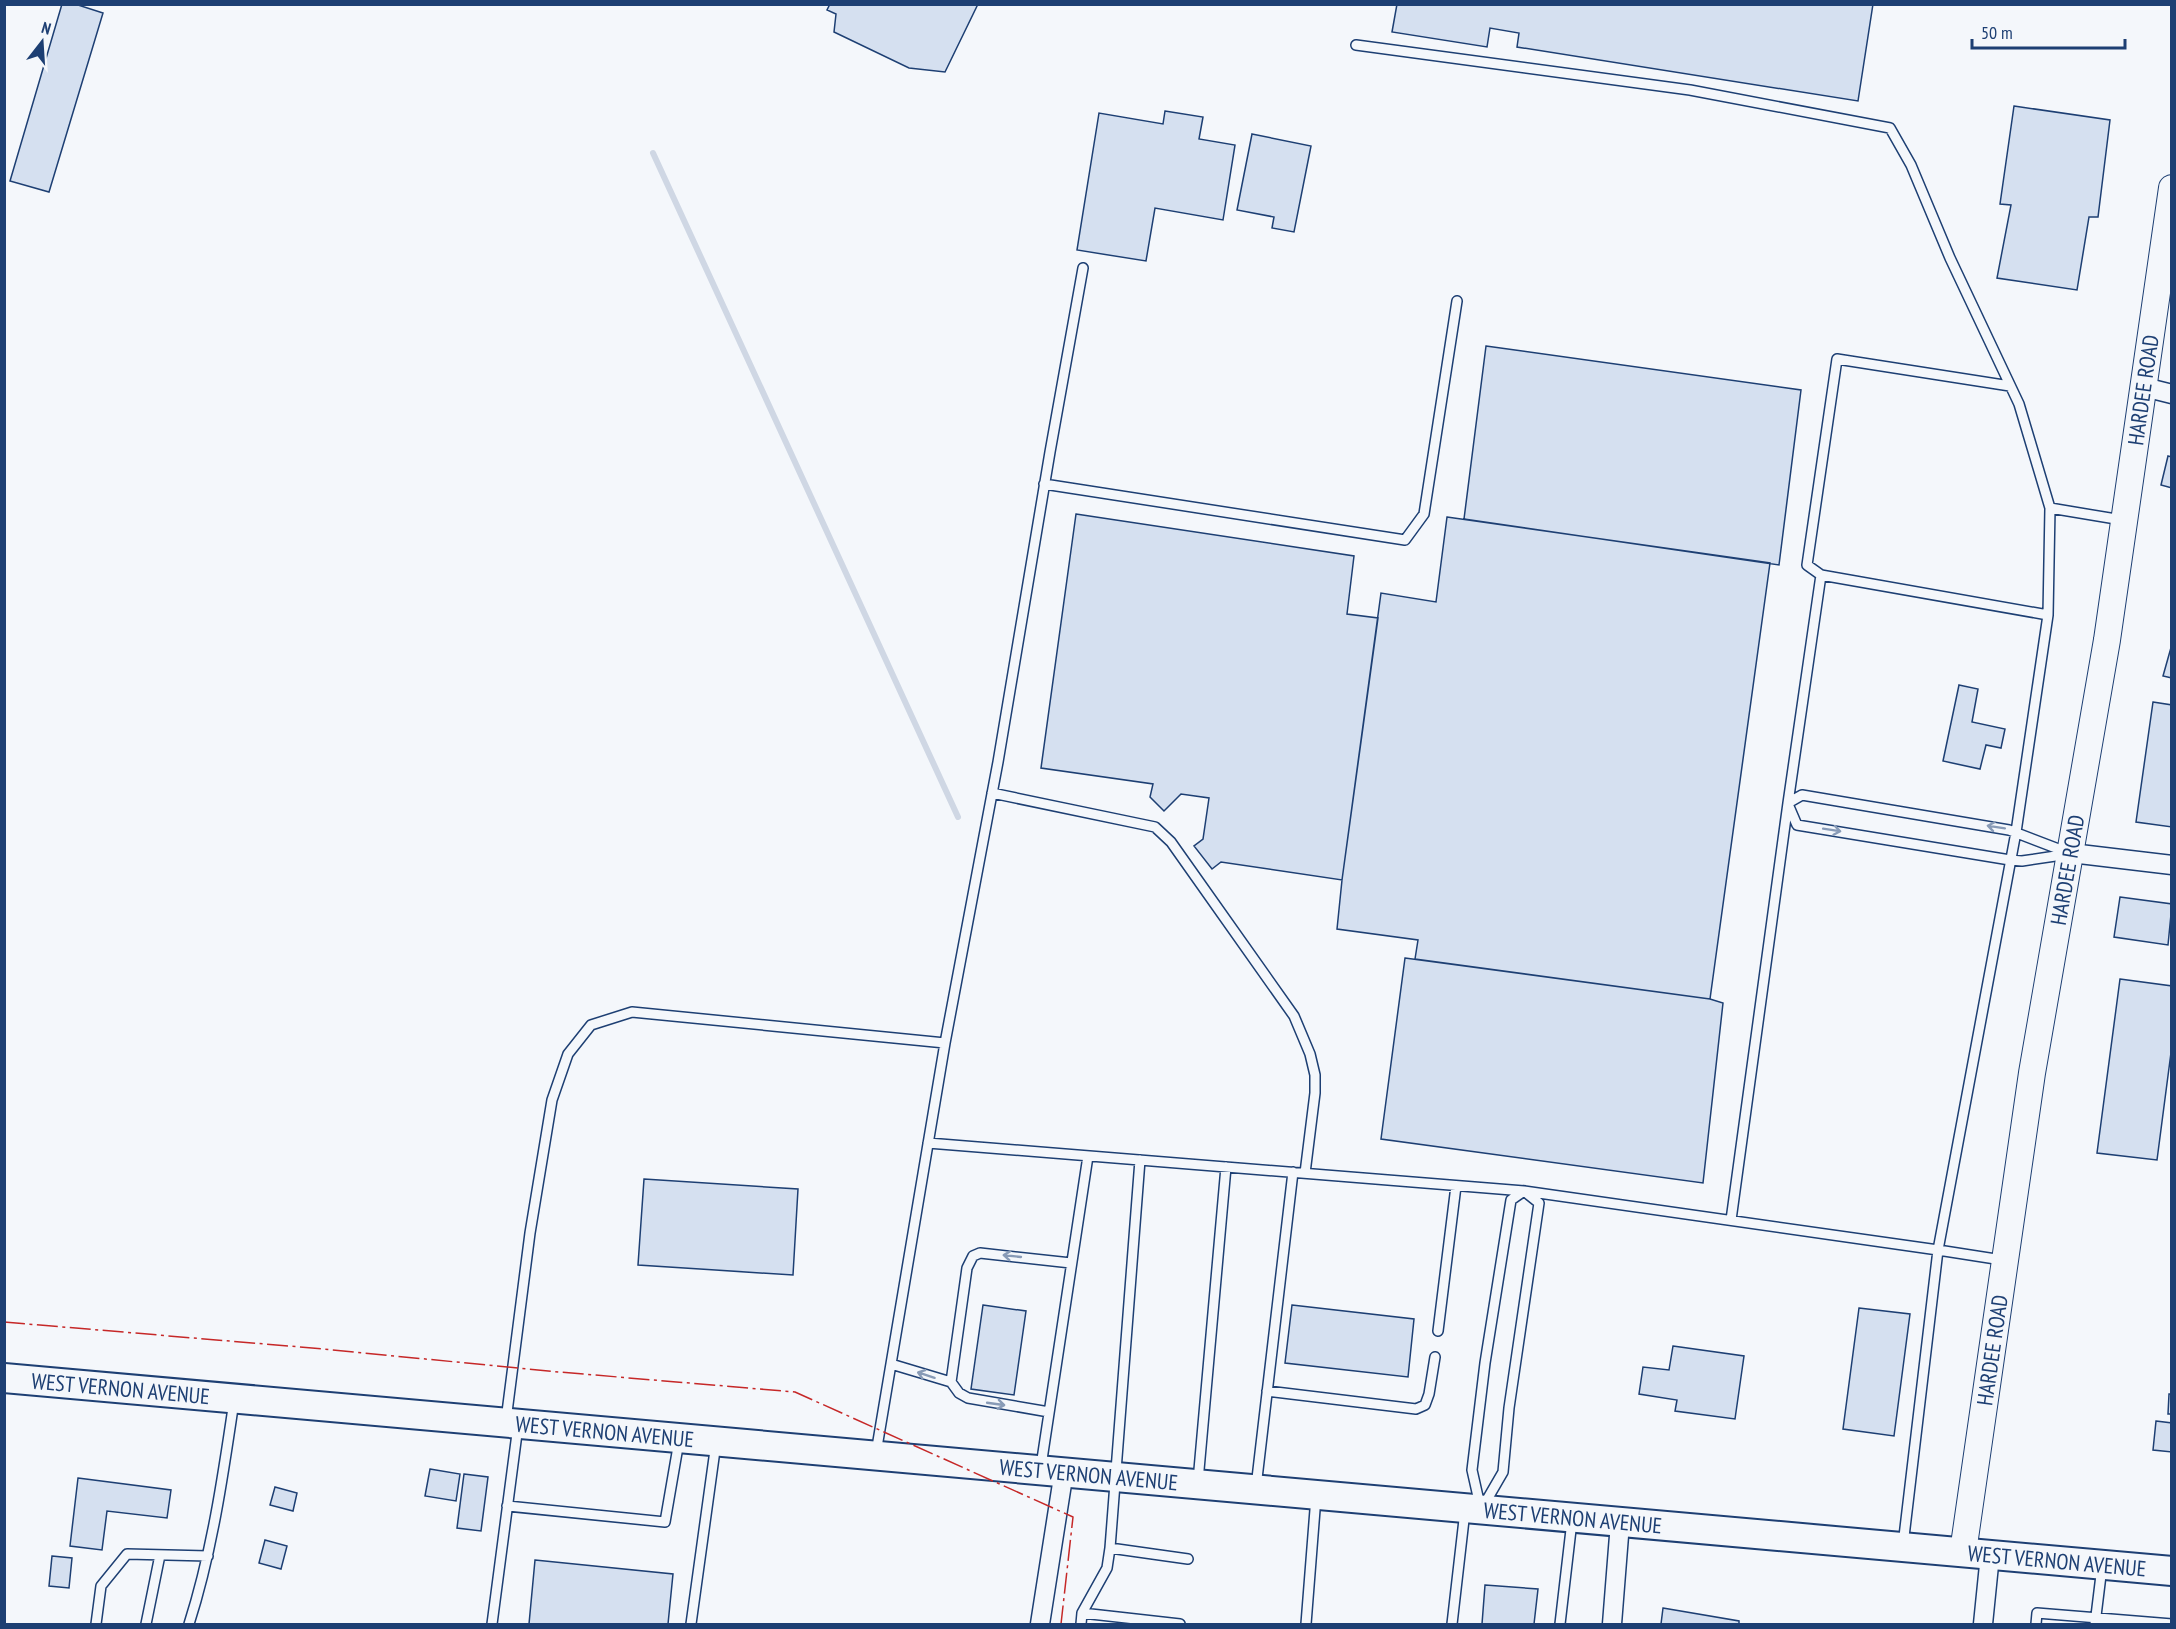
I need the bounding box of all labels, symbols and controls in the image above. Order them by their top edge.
north arrow [12,12,72,72]
scale bar [1972,12,2125,50]
text: N [39,17,53,38]
text: 50 m [1981,21,2013,44]
street label: HARDEE ROAD [2121,333,2165,447]
street label: HARDEE ROAD [2044,813,2090,927]
one-way arrow [1987,822,2007,833]
one-way arrow [1821,825,1841,836]
one-way arrow [1003,1250,1023,1261]
street label: HARDEE ROAD [1970,1293,2014,1407]
street label: WEST VERNON AVENUE [30,1366,211,1410]
one-way arrow [917,1369,936,1380]
one-way arrow [986,1399,1006,1410]
street label: WEST VERNON AVENUE [514,1410,695,1453]
street label: WEST VERNON AVENUE [998,1453,1179,1496]
street label: WEST VERNON AVENUE [1482,1496,1663,1540]
street label: WEST VERNON AVENUE [1967,1539,2147,1583]

